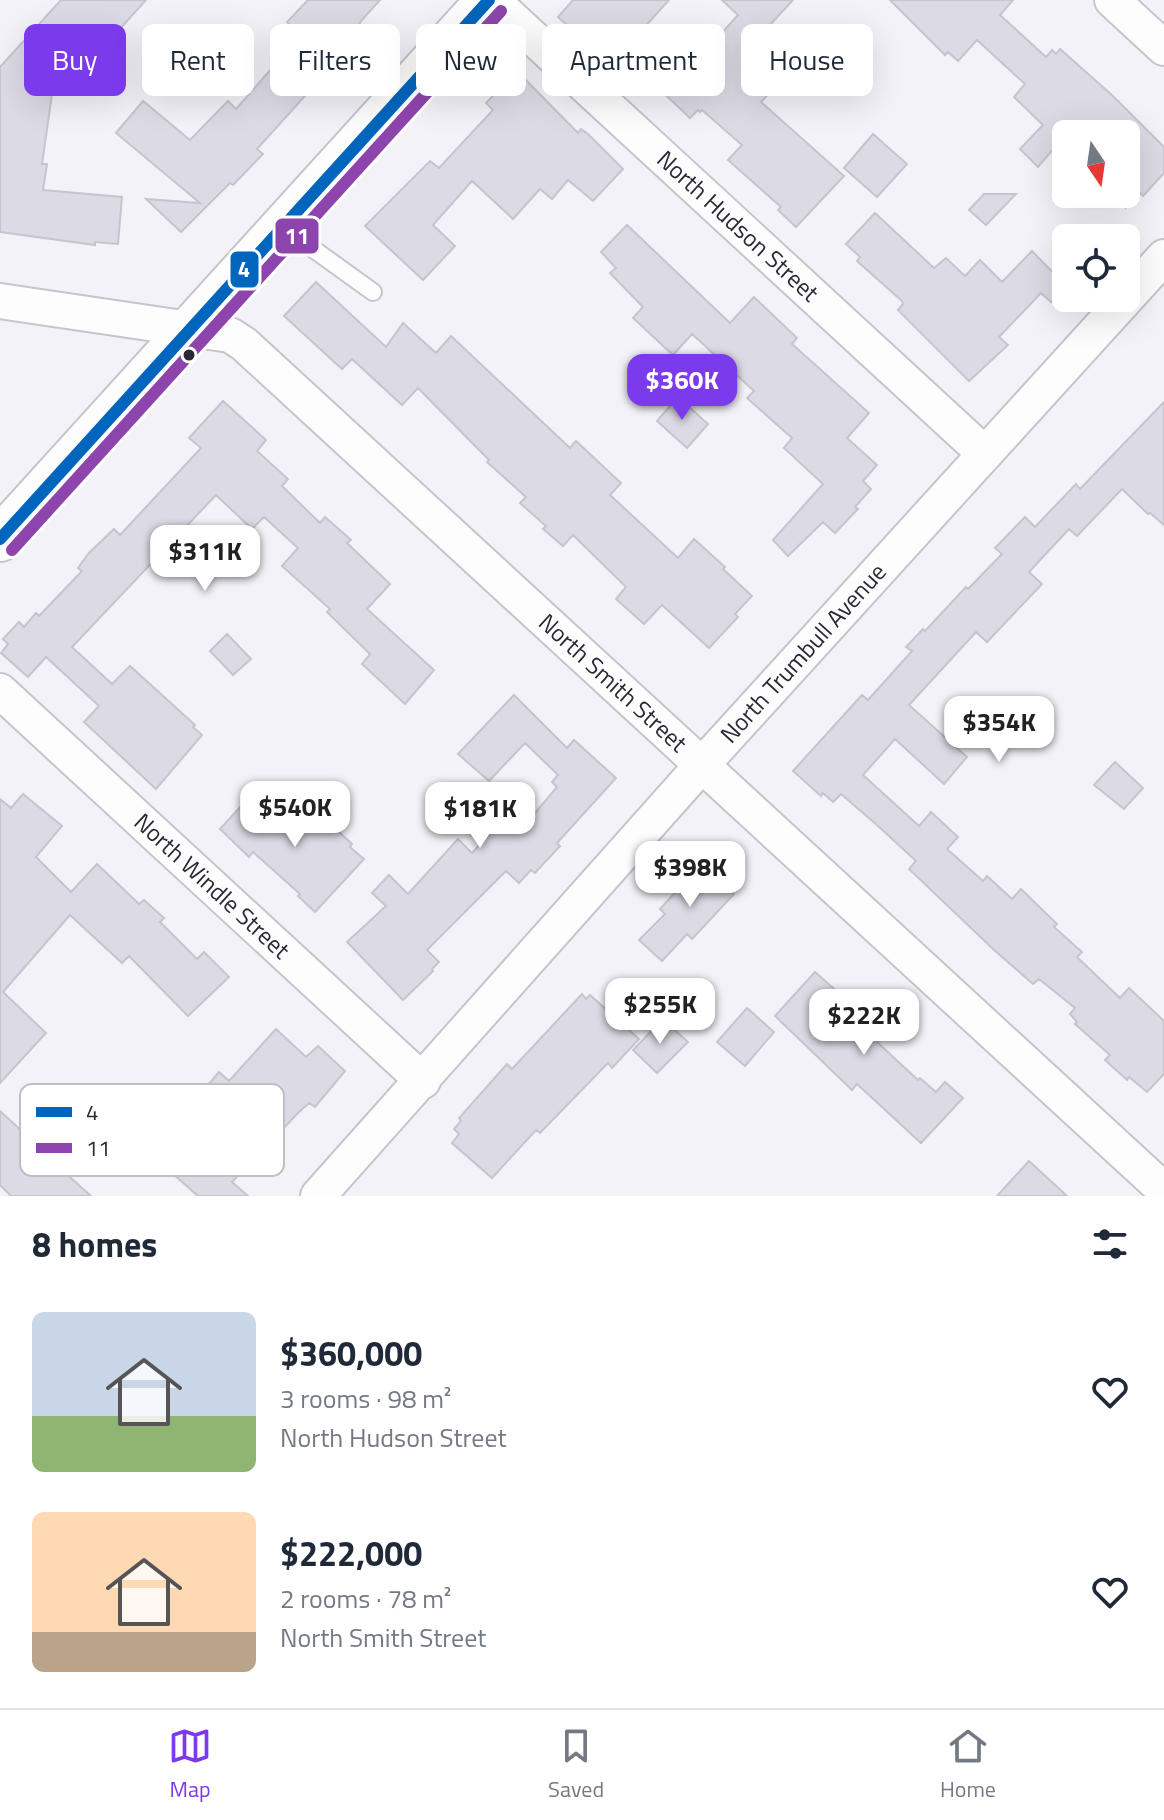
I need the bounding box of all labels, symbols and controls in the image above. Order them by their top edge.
chip: Buy [24,24,126,96]
chip: Rent [142,24,254,96]
chip: Filters [270,24,400,96]
chip: New [416,24,526,96]
chip: Apartment [542,24,725,96]
chip: House [741,24,873,96]
north arrow [1052,120,1140,208]
map controls [1052,120,1140,312]
street label: North Hudson Street [649,141,828,310]
line badge: 11 [274,217,320,255]
text: 11 [285,219,309,253]
button: locate [1052,224,1140,312]
line badge: 4 [229,250,260,289]
text: 4 [238,252,250,286]
unlabelled marker [181,347,197,363]
pin: $360K [626,354,738,422]
text: $360K [645,360,719,399]
pin: $311K [149,525,261,593]
text: $311K [168,531,242,570]
street label: North Trumbull Avenue [711,555,894,751]
street label: North Smith Street [531,605,696,760]
pin: $354K [943,696,1055,764]
text: $354K [962,702,1036,741]
pin: $540K [239,781,351,849]
pin: $181K [424,782,536,850]
text: $540K [258,787,332,826]
text: $181K [443,788,517,827]
street label: North Windle Street [126,804,299,967]
pin: $398K [634,841,746,909]
text: $398K [653,847,727,886]
pin: $255K [604,978,716,1046]
text: $255K [623,984,697,1023]
pin: $222K [808,989,920,1057]
text: $222K [827,995,901,1034]
legend [20,1084,284,1176]
text: 4 [86,1095,98,1129]
text: 11 [86,1131,111,1165]
text: 8 homes [32,1218,157,1270]
icon: filters [1088,1222,1132,1266]
text: $360,000 [280,1327,422,1379]
icon: home [96,1344,192,1440]
icon: heart [1088,1370,1132,1414]
text: 3 rooms · 98 m² [280,1379,451,1418]
text: North Hudson Street [280,1418,507,1457]
text: $222,000 [280,1527,422,1579]
icon: home [96,1544,192,1640]
icon: heart [1088,1570,1132,1614]
text: 2 rooms · 78 m² [280,1579,451,1618]
text: North Smith Street [280,1618,486,1657]
tab: Map [168,1724,212,1806]
tab: Saved [548,1724,604,1806]
tab: Home [940,1724,996,1806]

